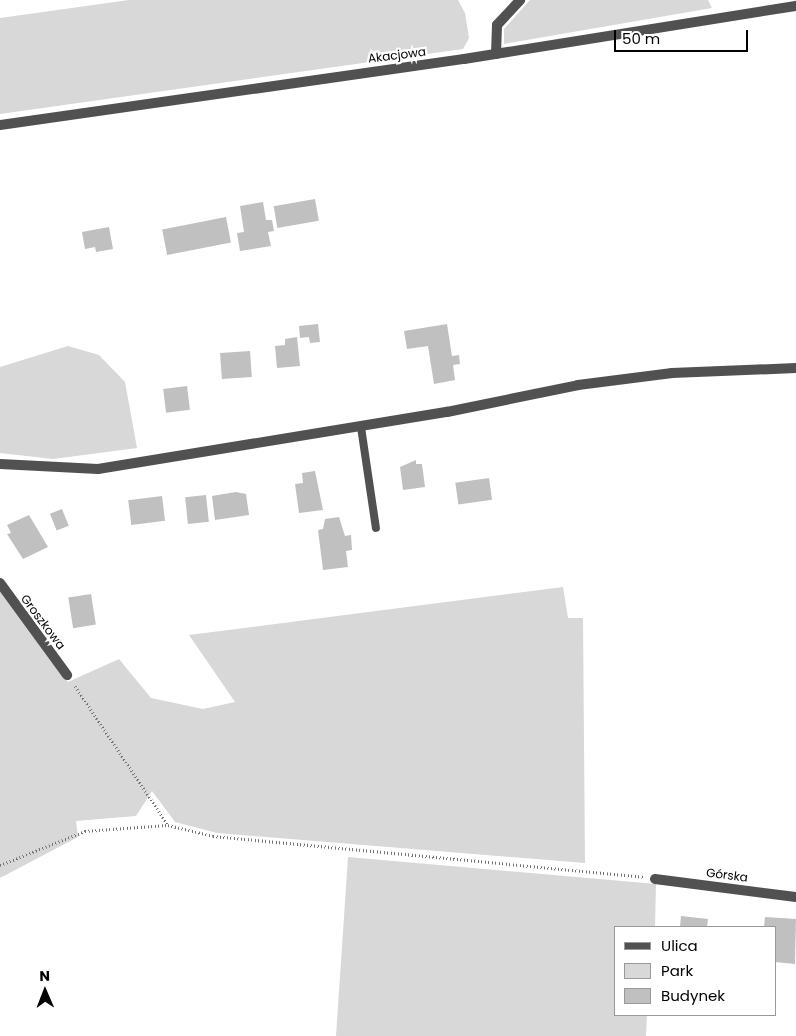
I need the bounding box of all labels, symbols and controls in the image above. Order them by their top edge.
scale bar [616,20,750,52]
text: 50 m [622,28,660,49]
street label: Akacjowa [367,44,427,66]
street label: Groszkowa [18,592,68,652]
street label: Górska [705,865,749,885]
legend [614,926,776,1016]
text: Ulica [661,935,698,956]
text: Park [661,960,693,981]
north arrow [20,966,70,1016]
text: N [39,966,50,986]
text: Budynek [661,985,725,1006]

